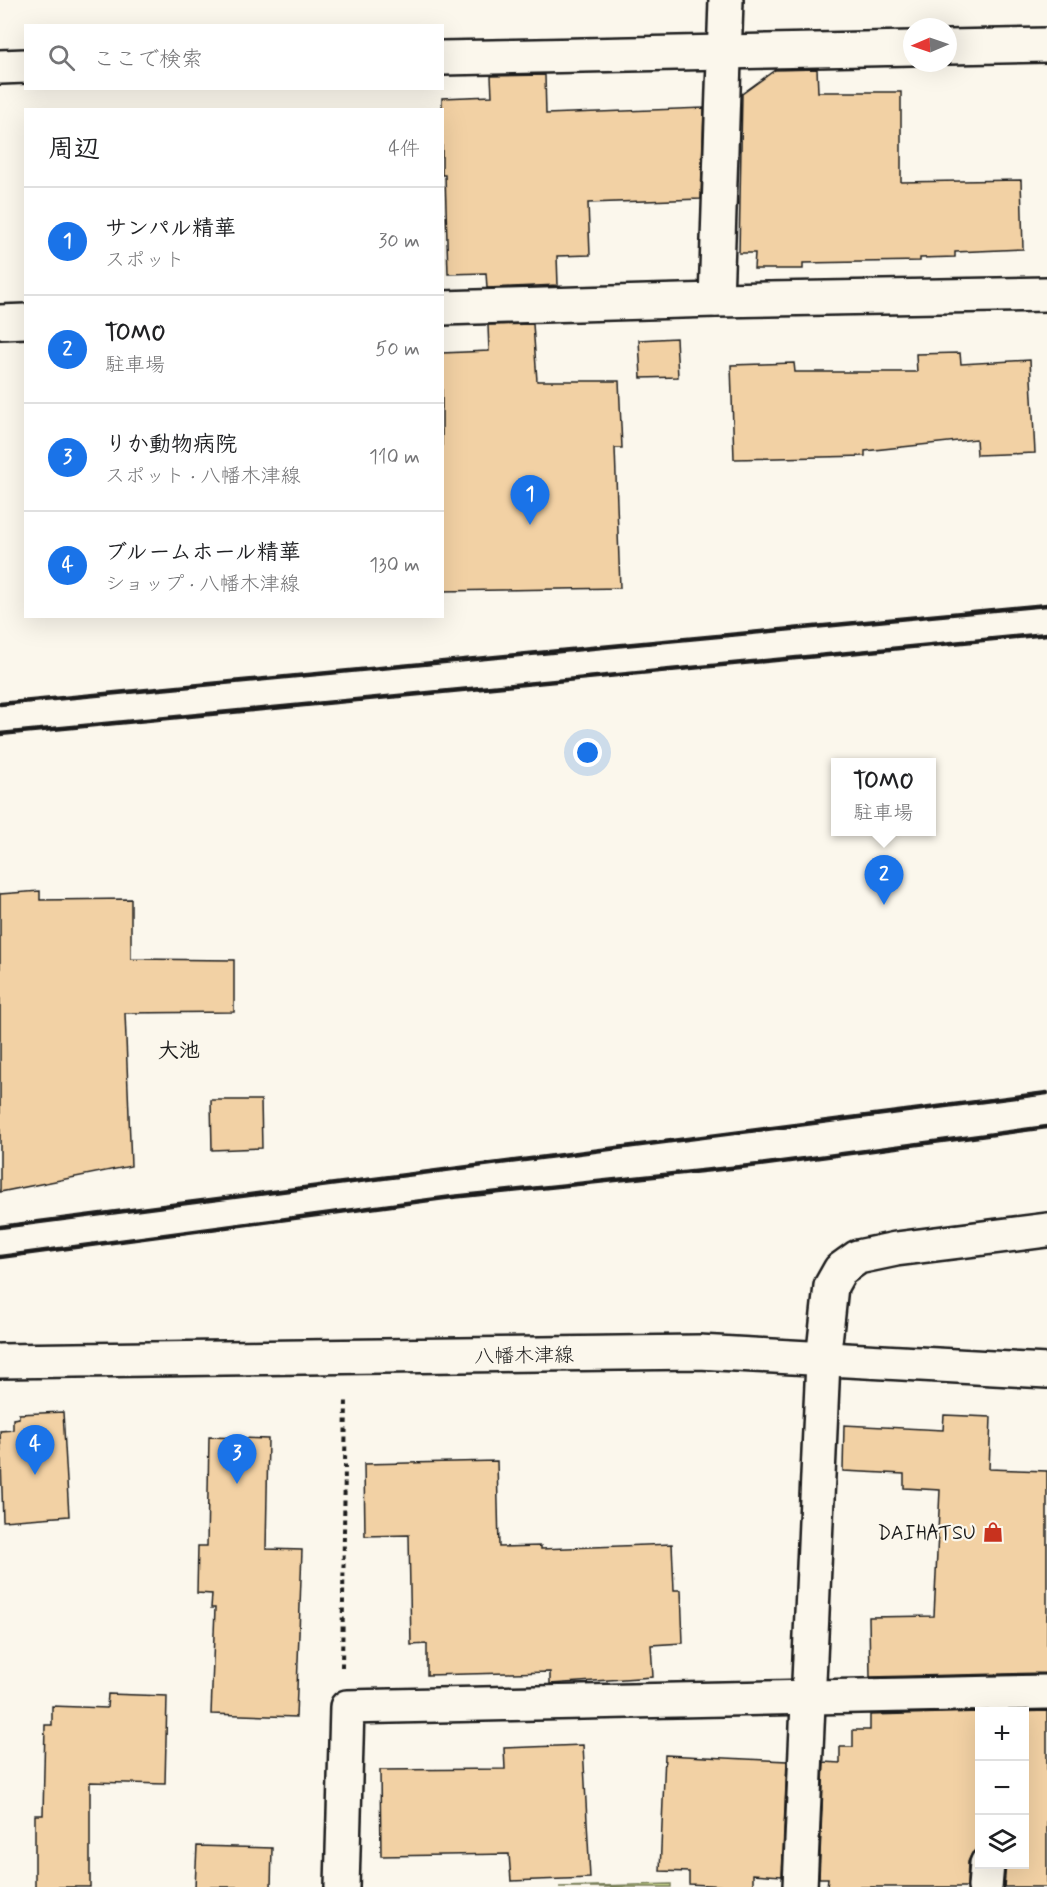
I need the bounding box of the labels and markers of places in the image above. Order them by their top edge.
pin: 1 [510,476,550,525]
pin: 2 [864,856,904,905]
pin: 4 [15,1426,54,1475]
pin: 3 [218,1434,256,1484]
place label: DAIHATSU [878,1520,976,1547]
shop icon: DAIHATSU [981,1520,1005,1544]

